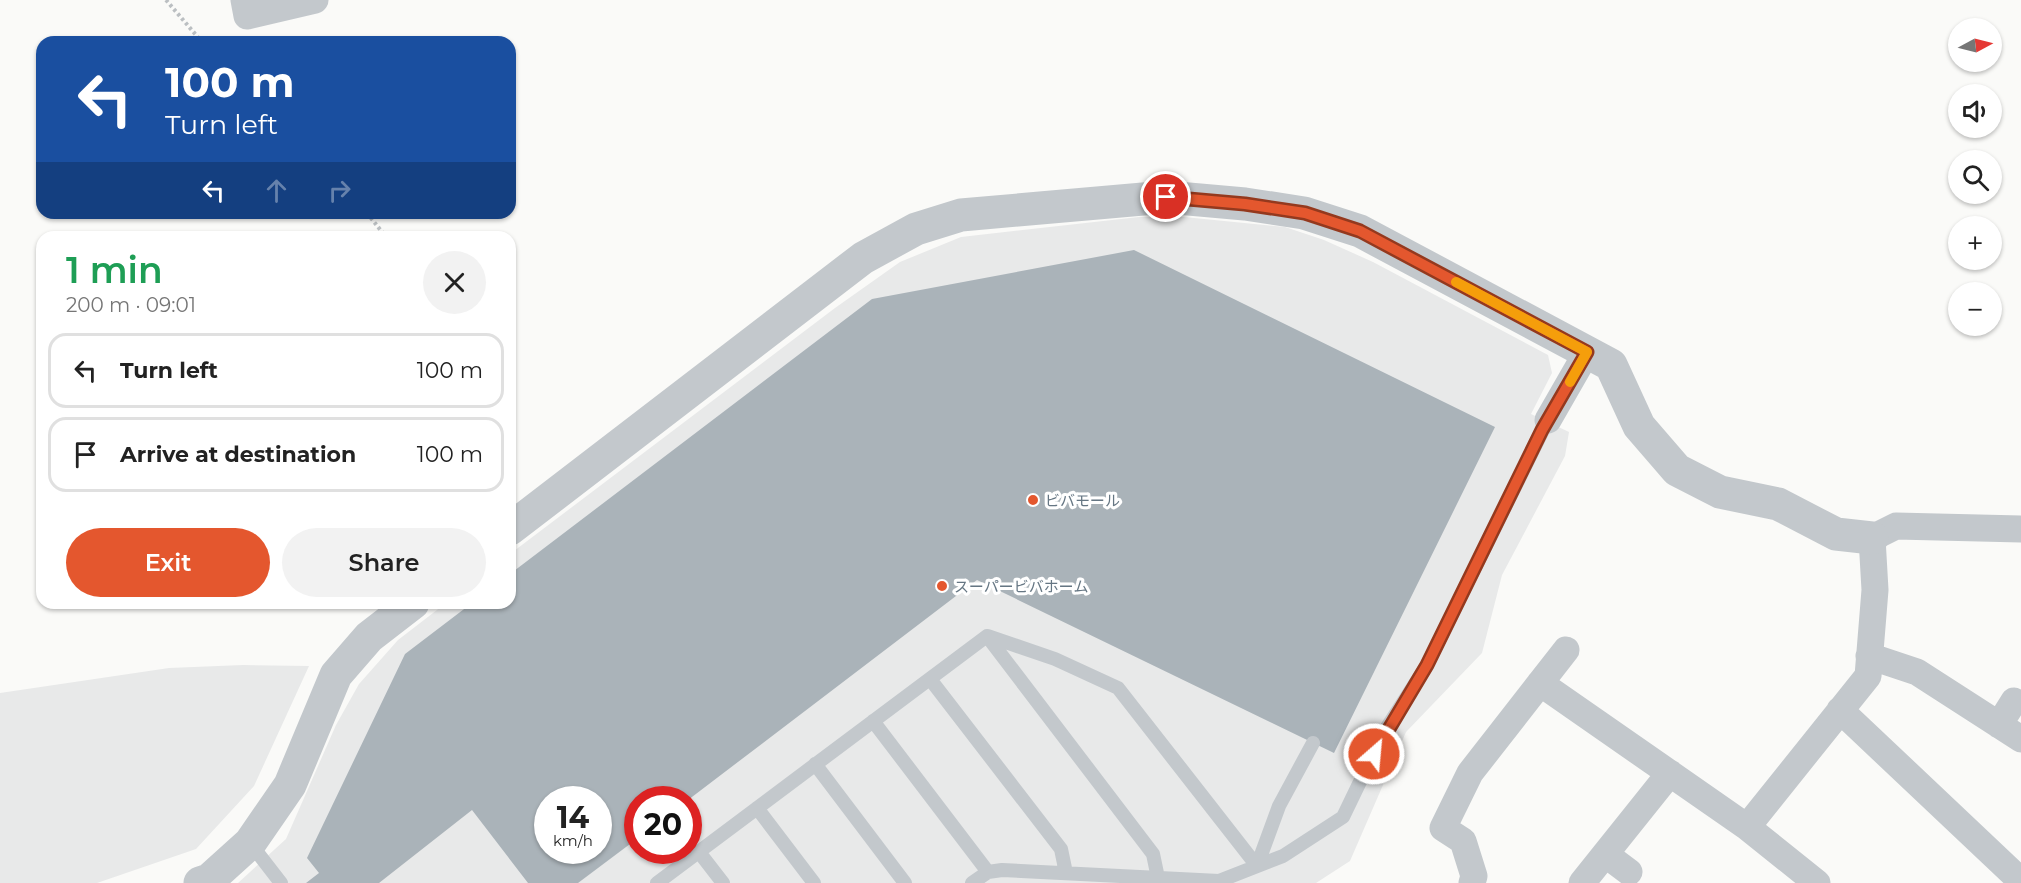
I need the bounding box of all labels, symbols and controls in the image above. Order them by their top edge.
north arrow [1948,18,2002,72]
map controls [1948,18,2002,336]
text: 100 m [165,56,294,108]
icon: left [66,60,144,138]
button: sound [1948,84,2002,138]
text: Turn left [165,108,278,141]
button: search [1948,150,2002,204]
pin [1140,171,1191,222]
icon: left [197,174,230,207]
icon: ahead [260,174,293,207]
icon: right [323,174,356,207]
icon: arrive [1149,180,1182,213]
button: + [1948,216,2002,270]
text: 1 min [66,248,163,292]
button: close [423,251,486,314]
button: − [1948,282,2002,336]
text: 200 m · 09:01 [66,293,196,317]
icon: left [69,354,102,387]
text: Turn left [120,357,218,384]
text: 100 m [417,357,483,384]
icon: arrive [69,438,102,471]
text: Arrive at destination [120,441,356,468]
text: 100 m [417,441,483,468]
place label: ビバモール [1045,491,1120,510]
marker: ビバモール [1026,493,1040,507]
button: Exit [66,528,270,597]
button: Share [282,528,486,597]
place label: スーパービバホーム [954,577,1088,596]
marker: スーパービバホーム [935,579,949,593]
position arrow [1342,722,1406,786]
speed limit sign: 20 [624,786,702,864]
text: 14 [557,799,589,836]
text: km/h [553,831,593,850]

